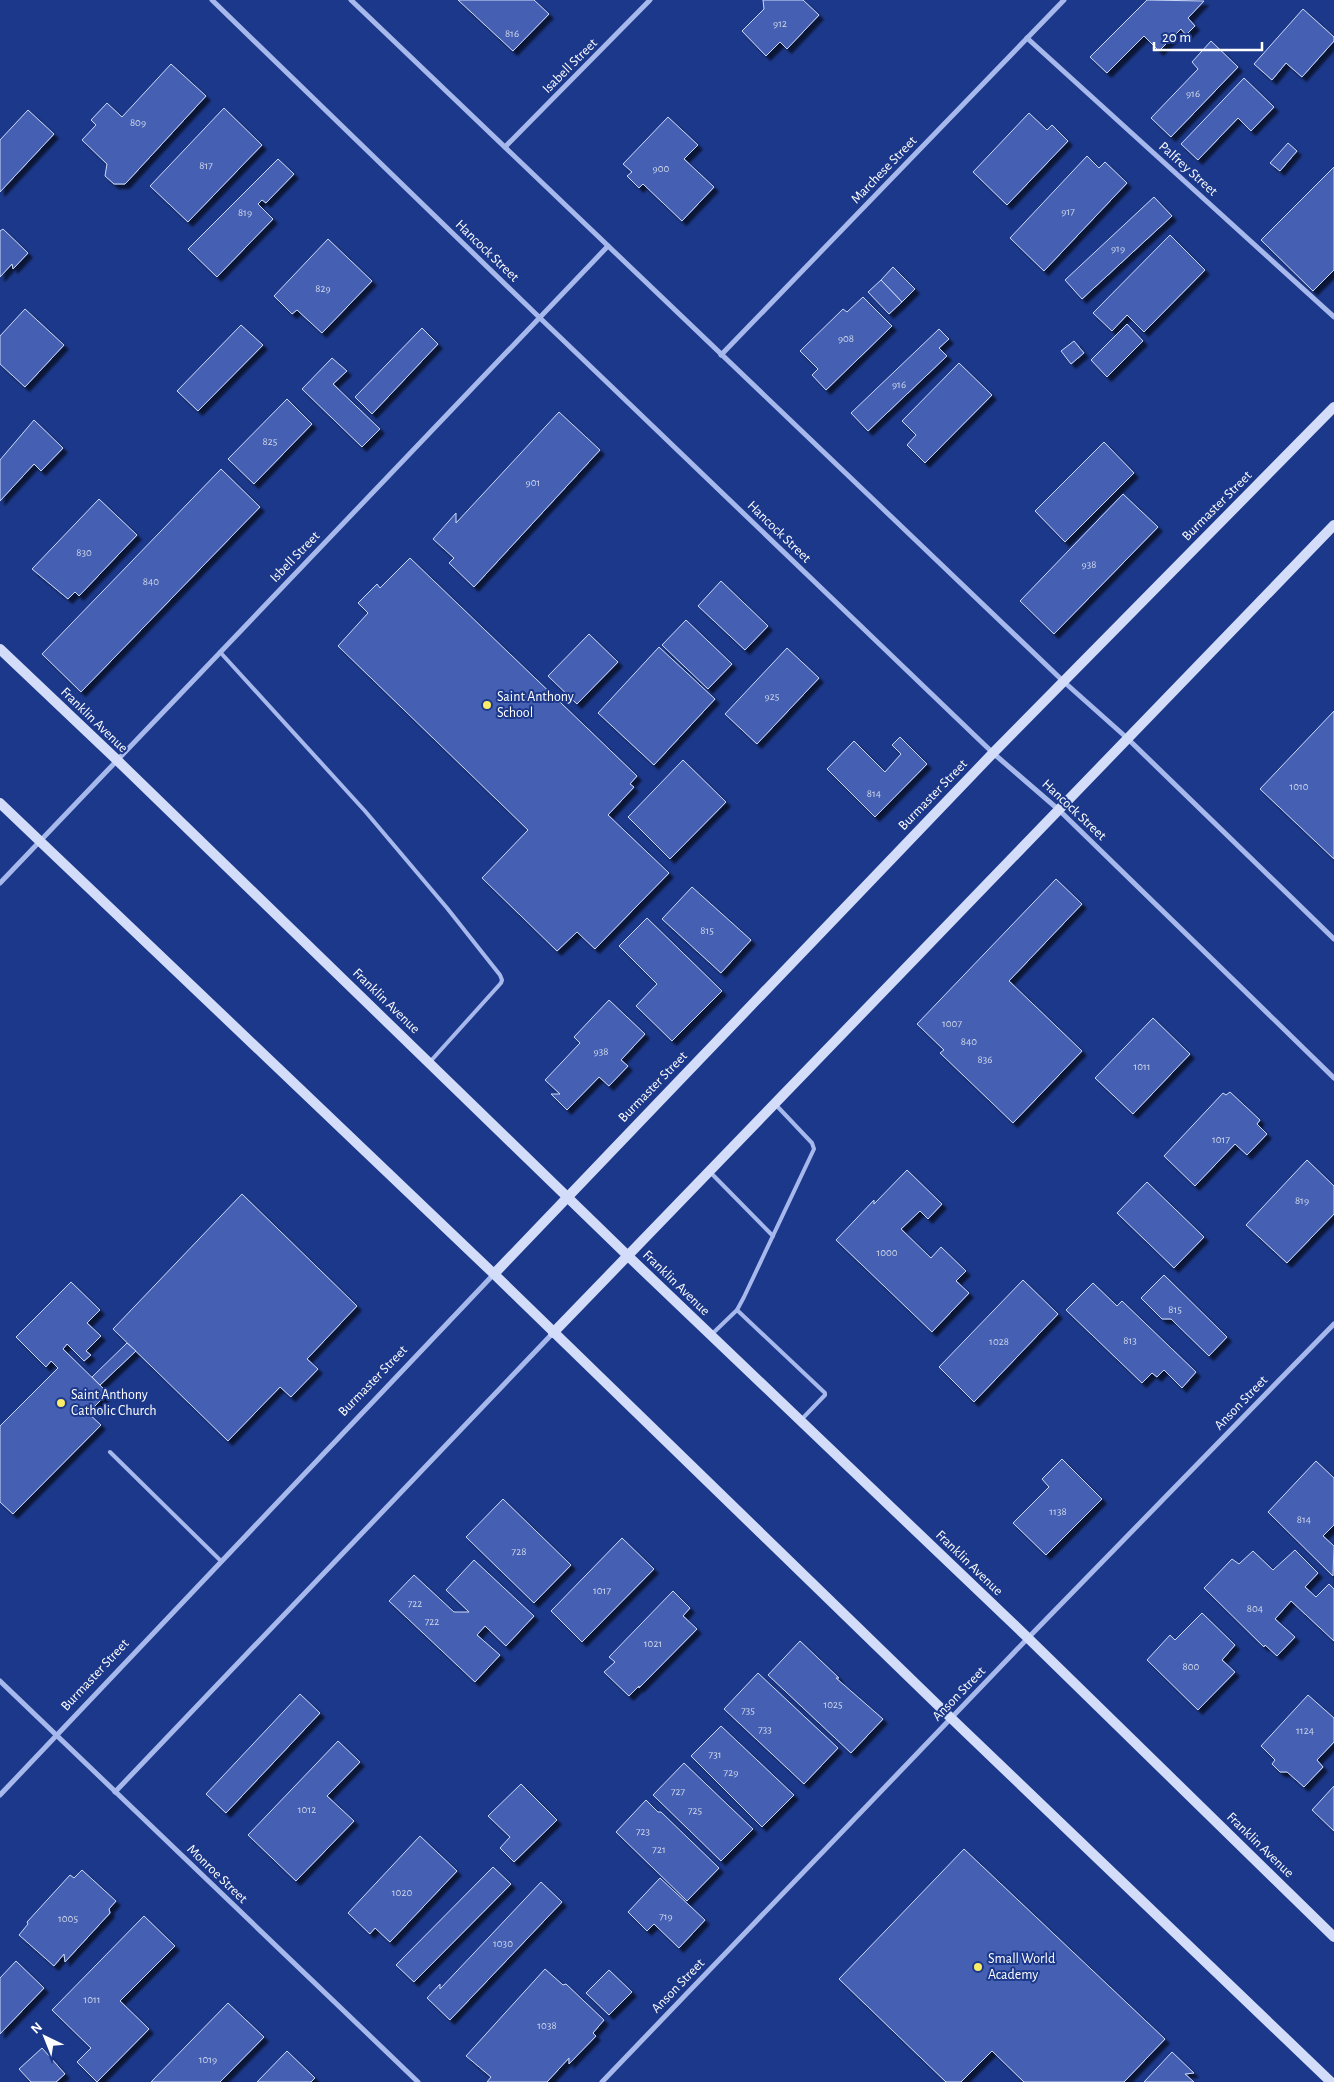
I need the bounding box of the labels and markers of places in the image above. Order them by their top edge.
place label: Saint Anthony School [497,690,574,720]
marker: Saint Anthony School [481,699,493,711]
place label: Saint Anthony Catholic Church [71,1388,157,1418]
marker: Saint Anthony Catholic Church [55,1397,67,1409]
place label: Small World Academy [988,1952,1055,1982]
marker: Small World Academy [972,1961,984,1973]

